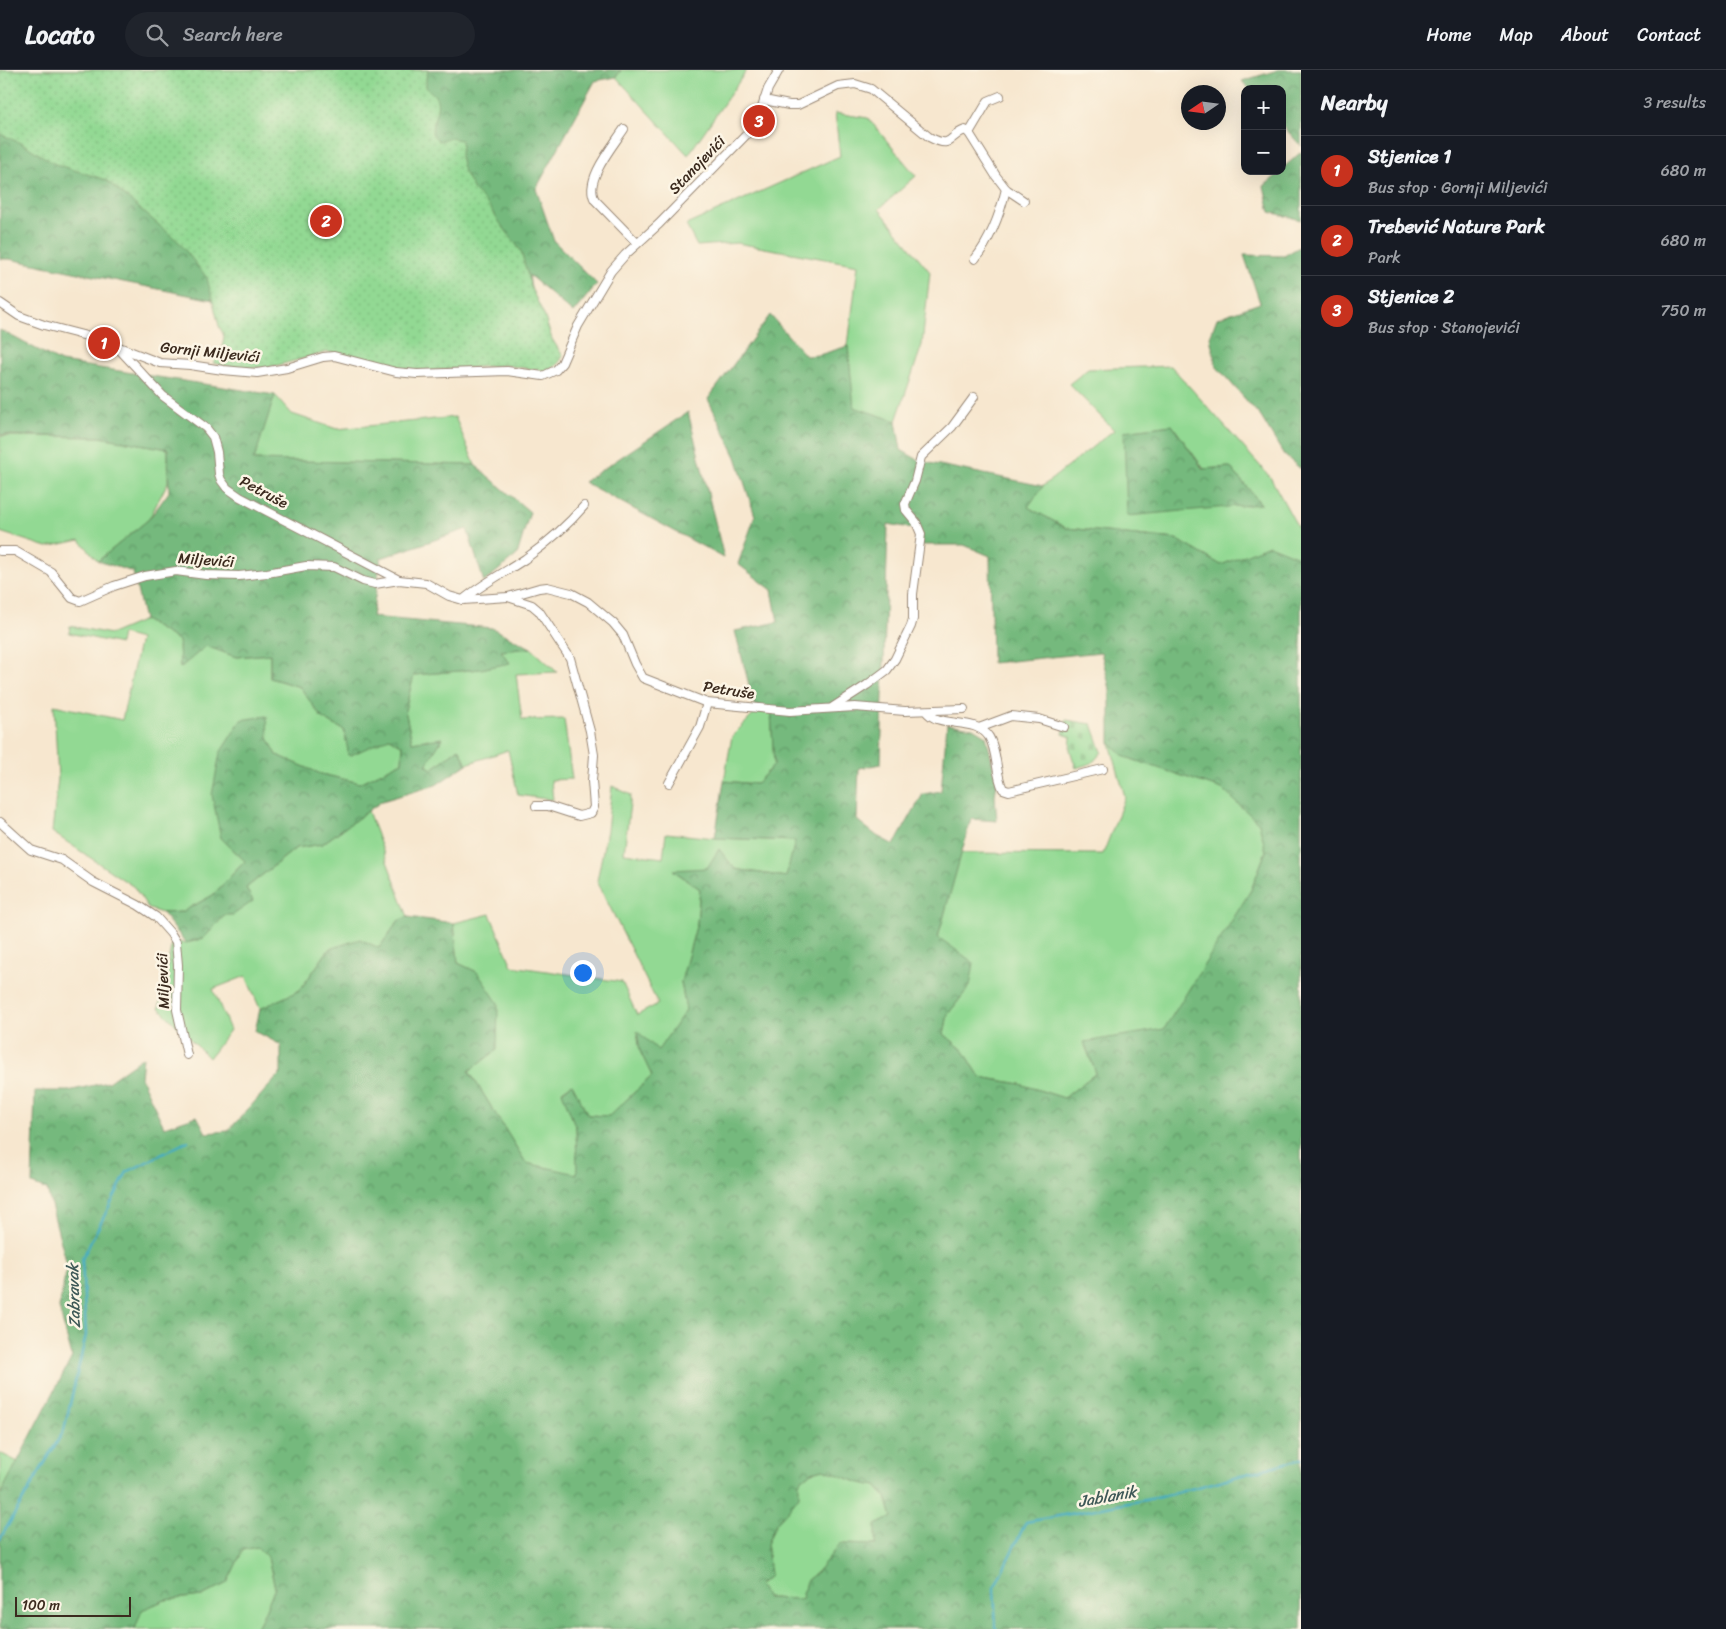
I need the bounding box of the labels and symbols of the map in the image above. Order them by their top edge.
north arrow [1181,85,1226,130]
pin: 3 [743,102,775,140]
street label: Stanojevići [662,129,732,200]
pin: 2 [310,202,342,240]
pin: 1 [88,324,120,362]
street label: Gornji Miljevići [159,334,262,370]
street label: Petruše [235,468,293,516]
street label: Miljevići [177,545,236,575]
street label: Petruše [701,673,757,707]
street label: Miljevići [149,952,177,1009]
your location [570,960,596,986]
water label: Zabravak [58,1261,89,1329]
water label: Jablanik [1076,1477,1141,1516]
scale bar [15,1594,131,1617]

